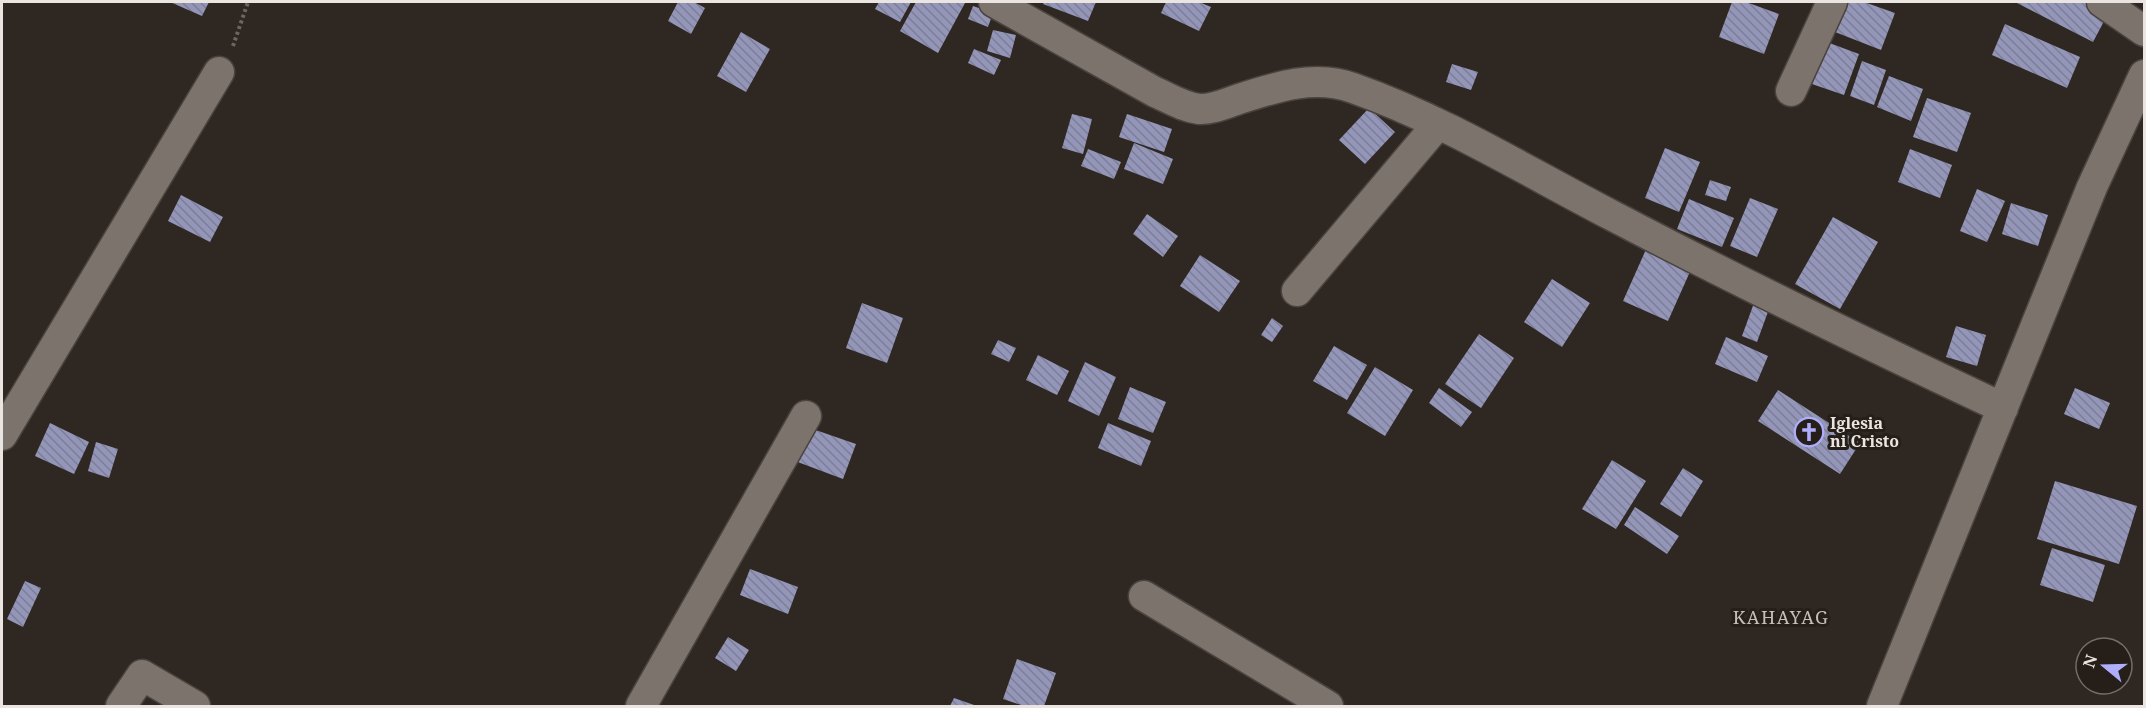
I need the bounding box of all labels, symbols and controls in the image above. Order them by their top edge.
place label: Iglesia ni Cristo [1830,412,1899,452]
church icon: Iglesia ni Cristo [1793,416,1825,448]
district label: KAHAYAG [1733,605,1829,629]
north arrow [2074,636,2134,696]
text: N [2077,651,2102,671]

